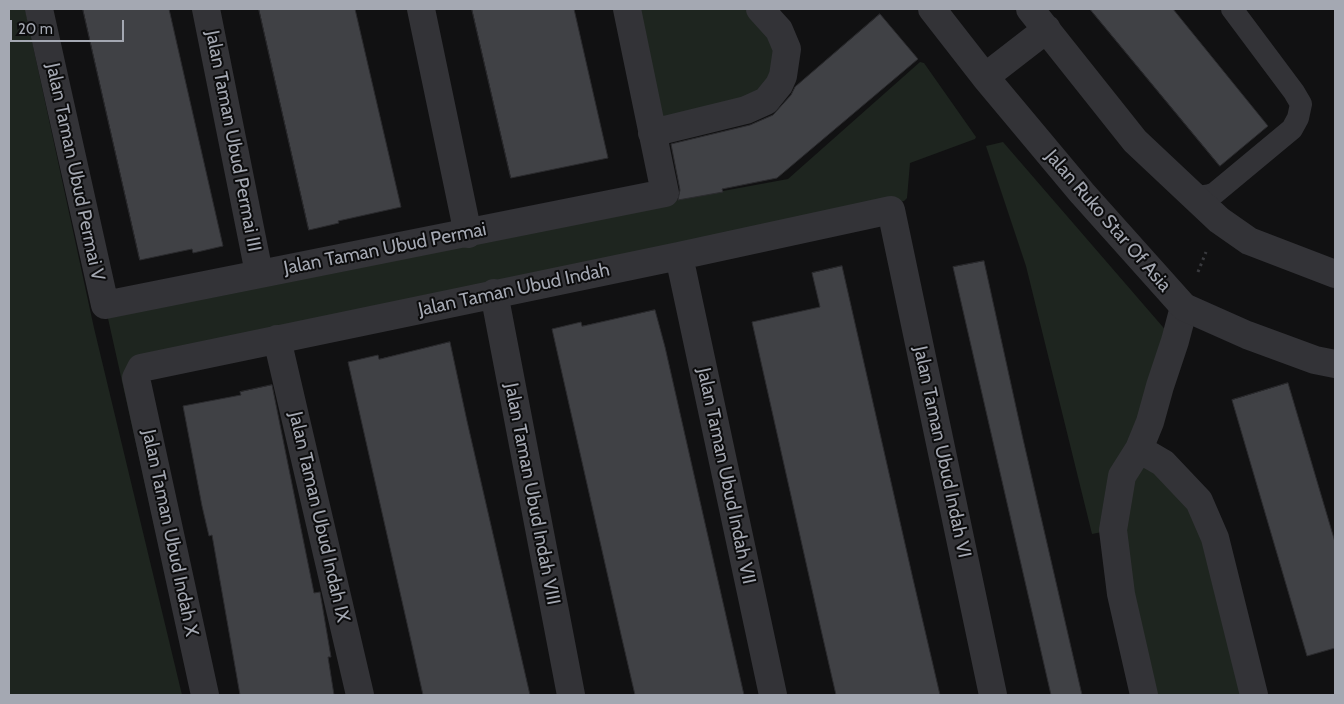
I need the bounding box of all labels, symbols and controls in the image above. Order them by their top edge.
scale bar [12,10,126,42]
text: 20 m [18,20,53,38]
street label: Jalan Taman Ubud Permai III [200,28,266,254]
street label: Jalan Taman Ubud Permai V [41,61,109,283]
street label: Jalan Ruko Star Of Asia [1040,145,1176,297]
street label: Jalan Taman Ubud Permai [282,218,488,280]
street label: Jalan Taman Ubud Indah [416,259,612,321]
street label: Jalan Taman Ubud Indah VI [908,344,976,560]
street label: Jalan Taman Ubud Indah VII [692,366,760,586]
street label: Jalan Taman Ubud Indah VIII [499,381,565,607]
street label: Jalan Taman Ubud Indah IX [284,409,354,625]
street label: Jalan Taman Ubud Indah X [137,428,203,638]

